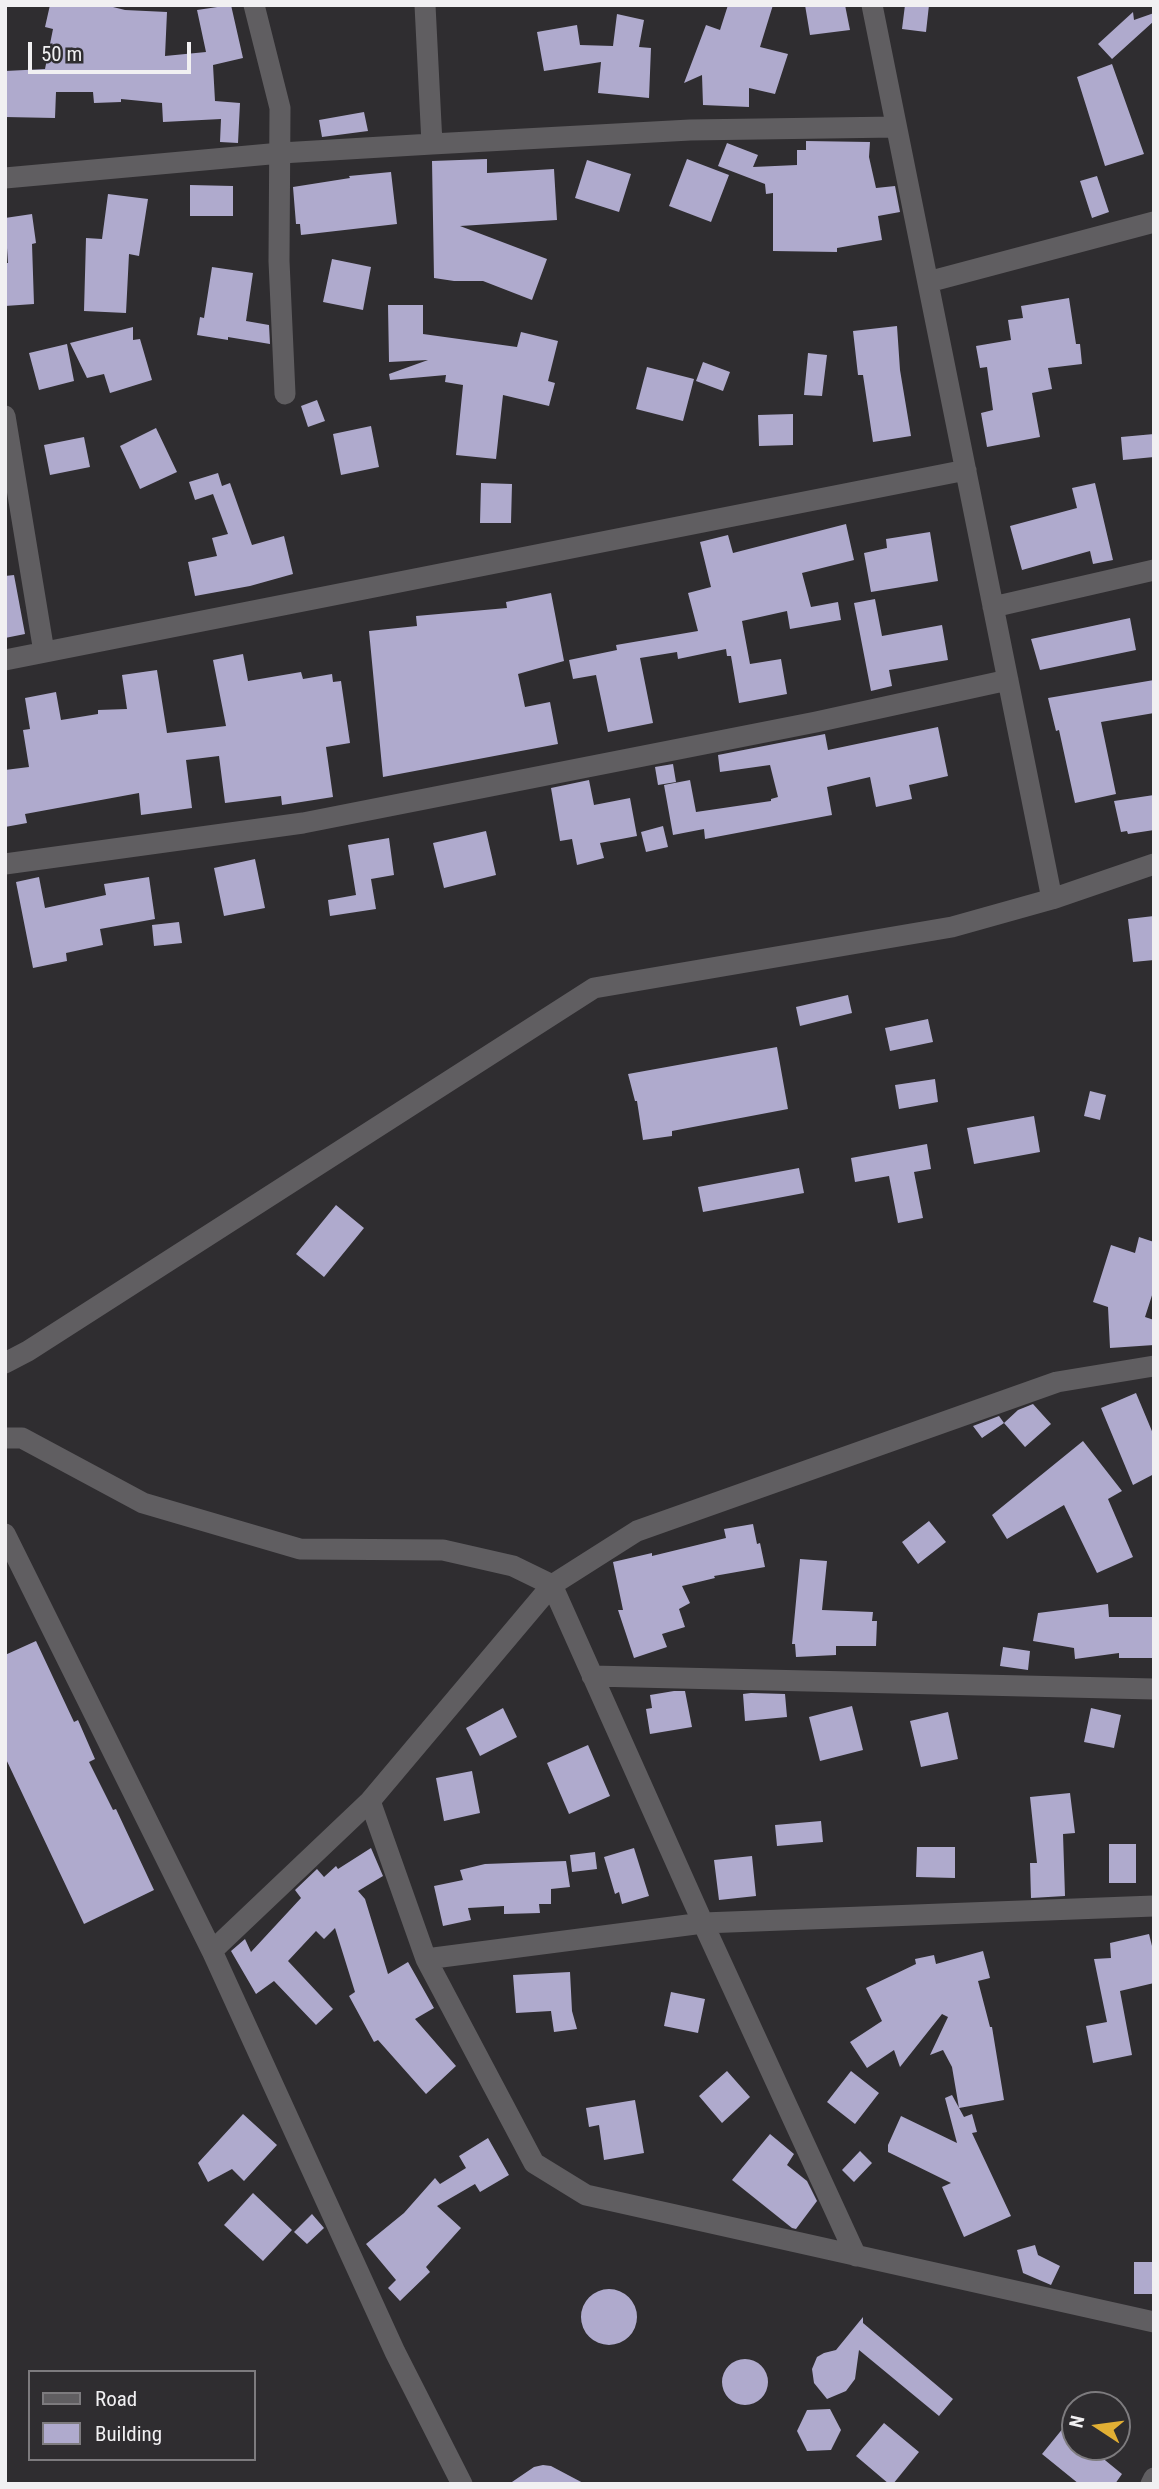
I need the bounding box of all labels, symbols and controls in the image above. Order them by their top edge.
scale bar [32,28,194,72]
text: 50 m [41,42,82,66]
legend [28,2370,256,2461]
text: Road [95,2387,137,2411]
north arrow [1061,2391,1131,2461]
text: N [1064,2413,1090,2430]
text: Building [95,2422,162,2446]

